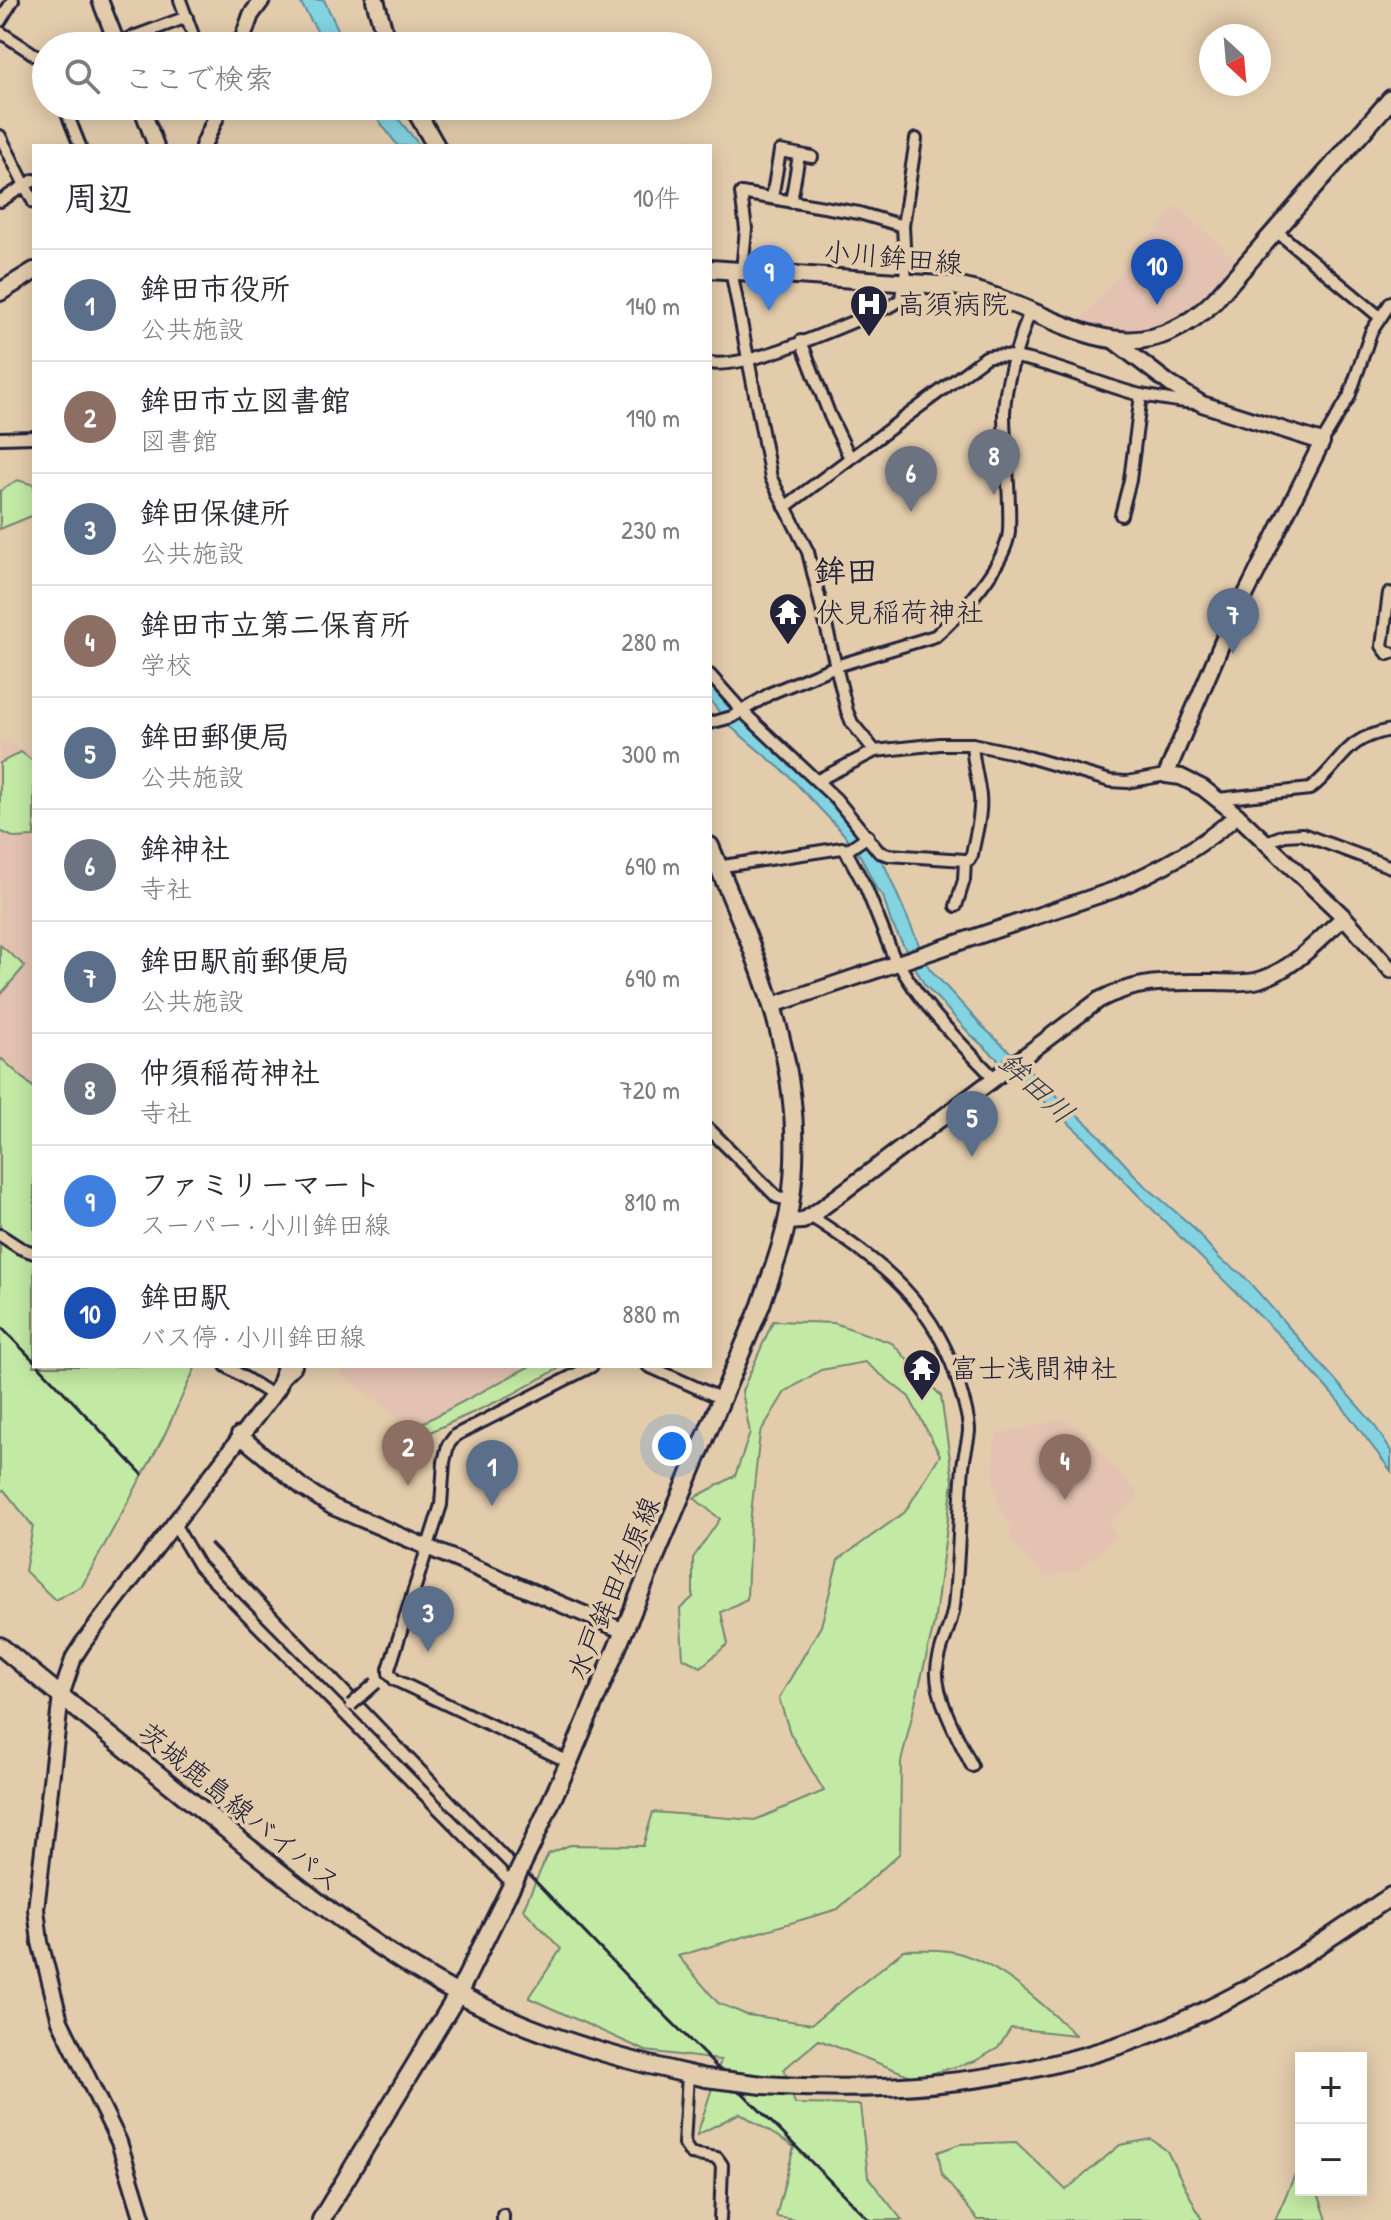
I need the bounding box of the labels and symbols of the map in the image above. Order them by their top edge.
north arrow [1199,24,1271,96]
street label: 小川鉾田線 [822,232,964,282]
pin: 10 [1131,239,1183,305]
pin: 9 [743,245,795,311]
hospital icon: 高須病院 [848,283,890,338]
place label: 高須病院 [897,285,1009,323]
pin: 8 [968,429,1020,495]
pin: 6 [885,446,937,512]
district label: 鉾田 [814,549,878,592]
pin: 7 [1207,588,1259,654]
temple icon: 伏見稲荷神社 [767,591,809,646]
place label: 伏見稲荷神社 [816,593,984,631]
water label: 鉾田川 [990,1042,1084,1132]
pin: 5 [946,1091,998,1157]
temple icon: 富士浅間神社 [901,1347,943,1402]
place label: 富士浅間神社 [950,1349,1118,1387]
pin: 2 [382,1420,434,1486]
your location [652,1426,692,1466]
pin: 4 [1039,1434,1091,1500]
pin: 1 [466,1440,518,1506]
street label: 水戸鉾田佐原線 [557,1490,669,1686]
pin: 3 [402,1586,454,1652]
street label: 茨城鹿島線バイパス [130,1713,350,1901]

